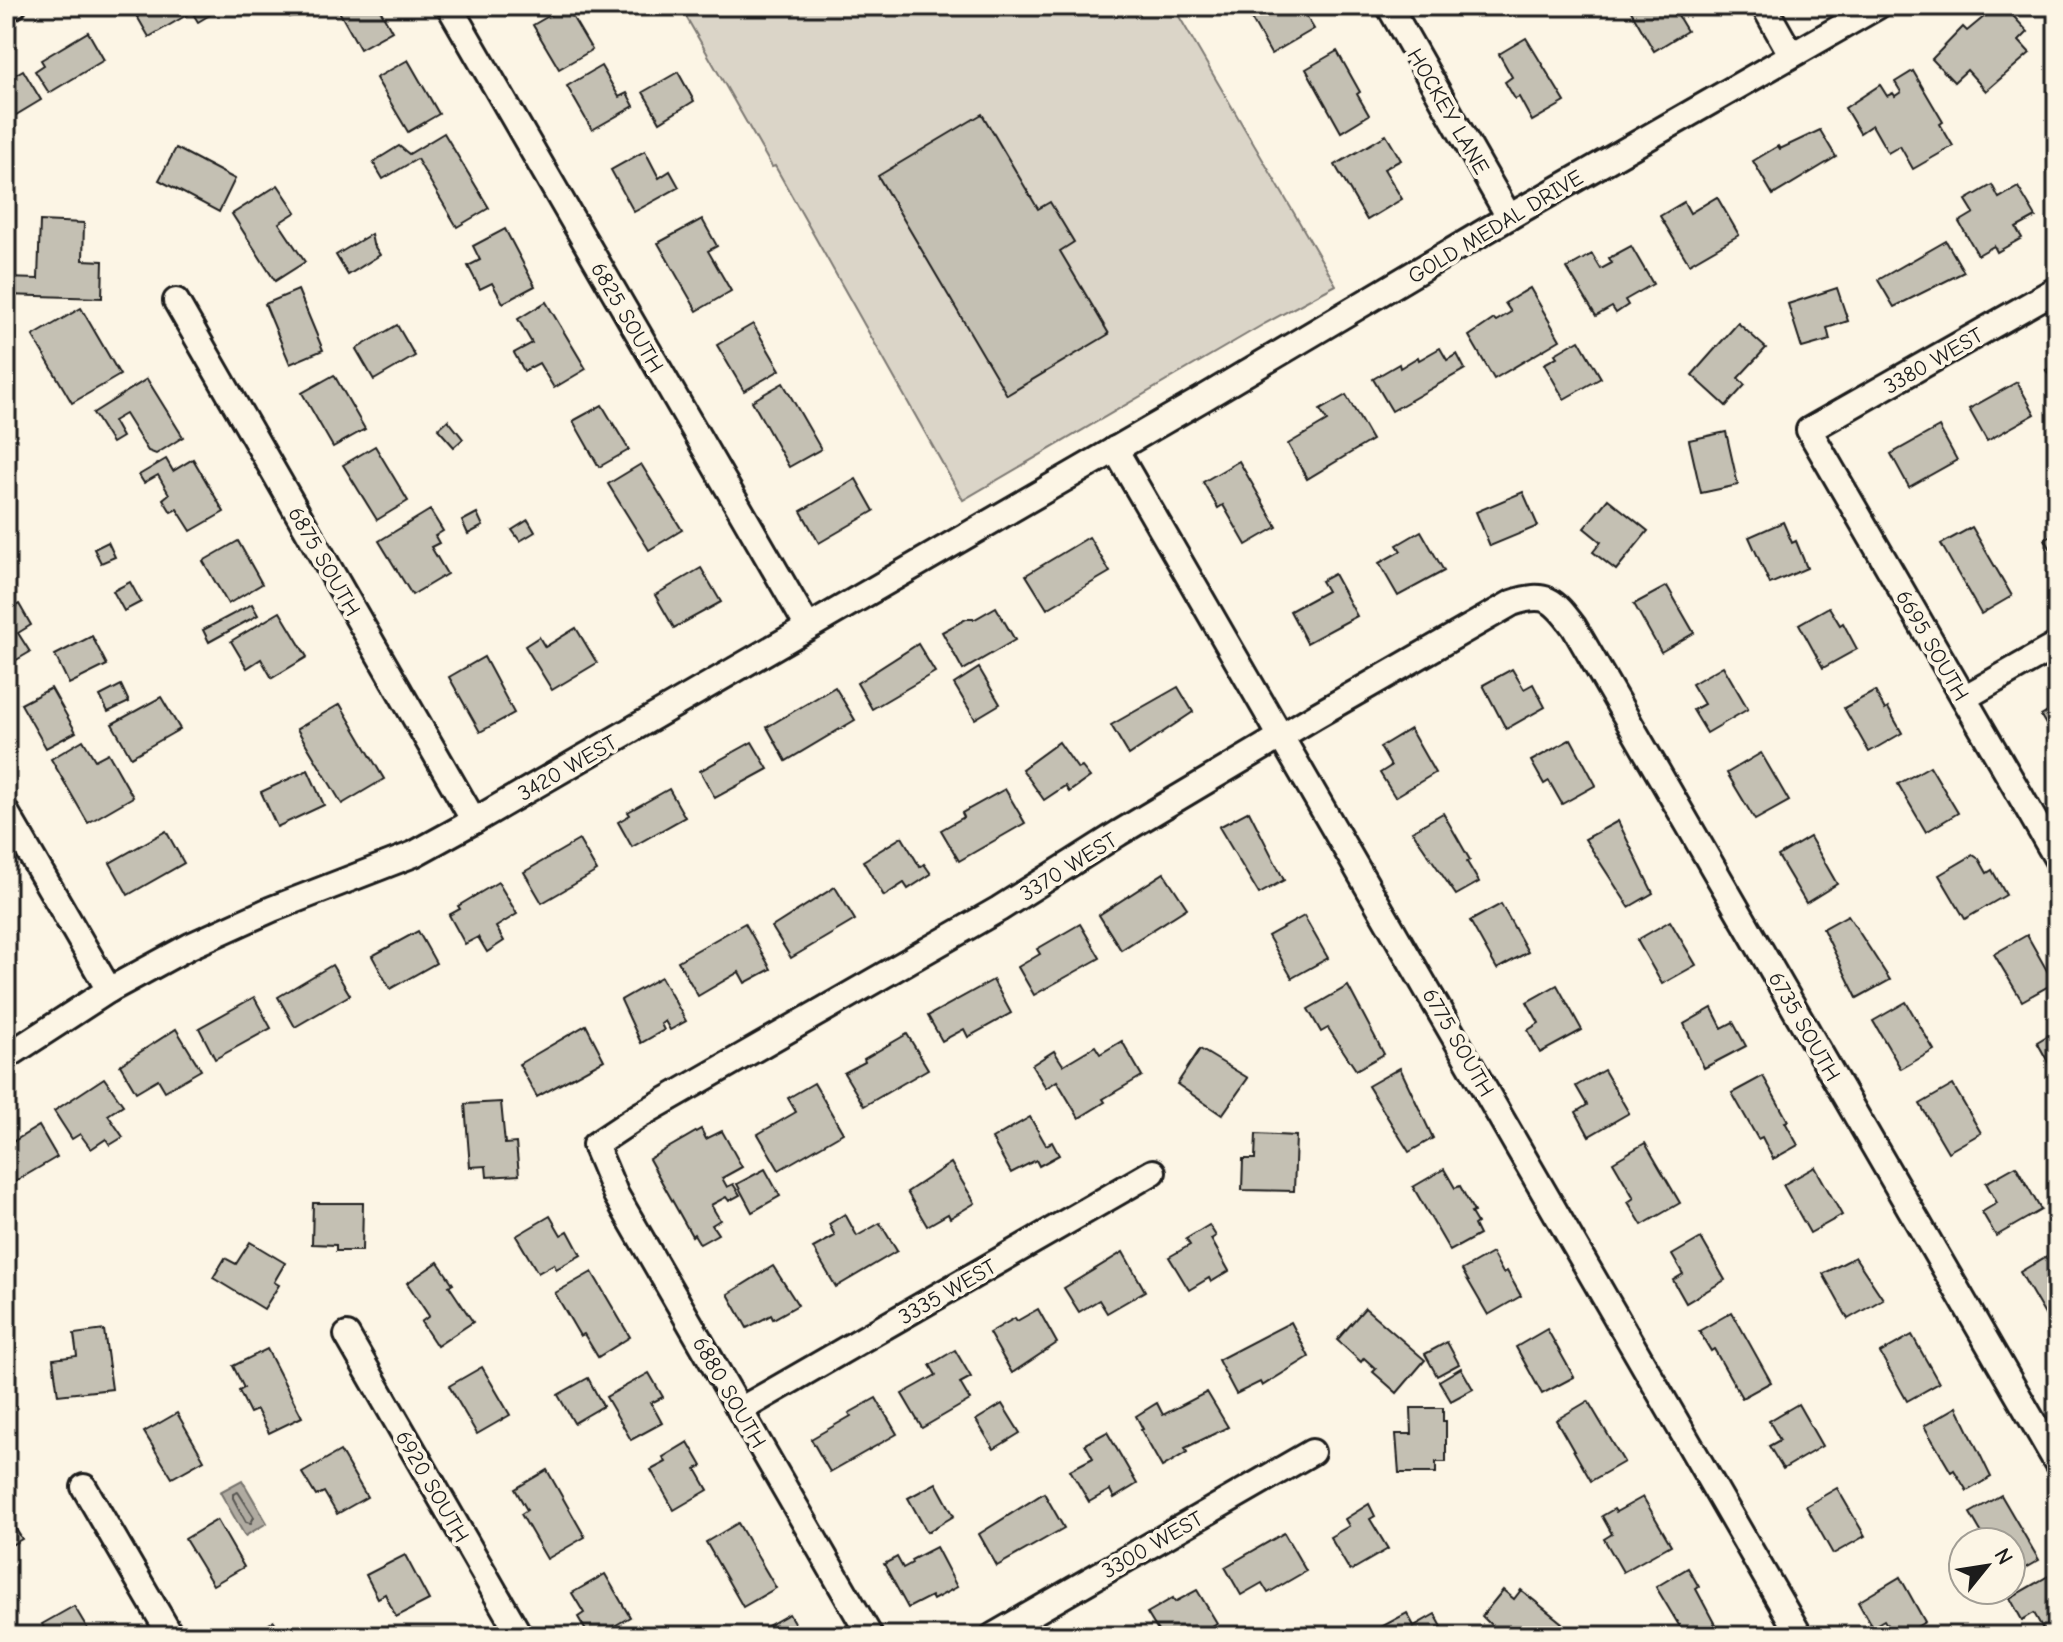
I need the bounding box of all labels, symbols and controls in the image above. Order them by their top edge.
street label: HOCKEY LANE [1402,44,1495,179]
street label: GOLD MEDAL DRIVE [1403,164,1588,289]
street label: 6825 SOUTH [585,258,669,377]
street label: 3380 WEST [1879,322,1988,400]
street label: 6875 SOUTH [282,502,366,621]
street label: 6695 SOUTH [1890,585,1974,706]
street label: 3420 WEST [513,729,622,807]
street label: 3370 WEST [1015,827,1122,907]
street label: 6735 SOUTH [1762,967,1846,1086]
street label: 6775 SOUTH [1417,984,1500,1101]
street label: 3335 WEST [894,1253,1001,1330]
street label: 6880 SOUTH [687,1332,771,1453]
street label: 6920 SOUTH [390,1426,475,1547]
street label: 3300 WEST [1097,1505,1208,1584]
north arrow [1947,1526,2027,1606]
text: N [1989,1544,2018,1569]

